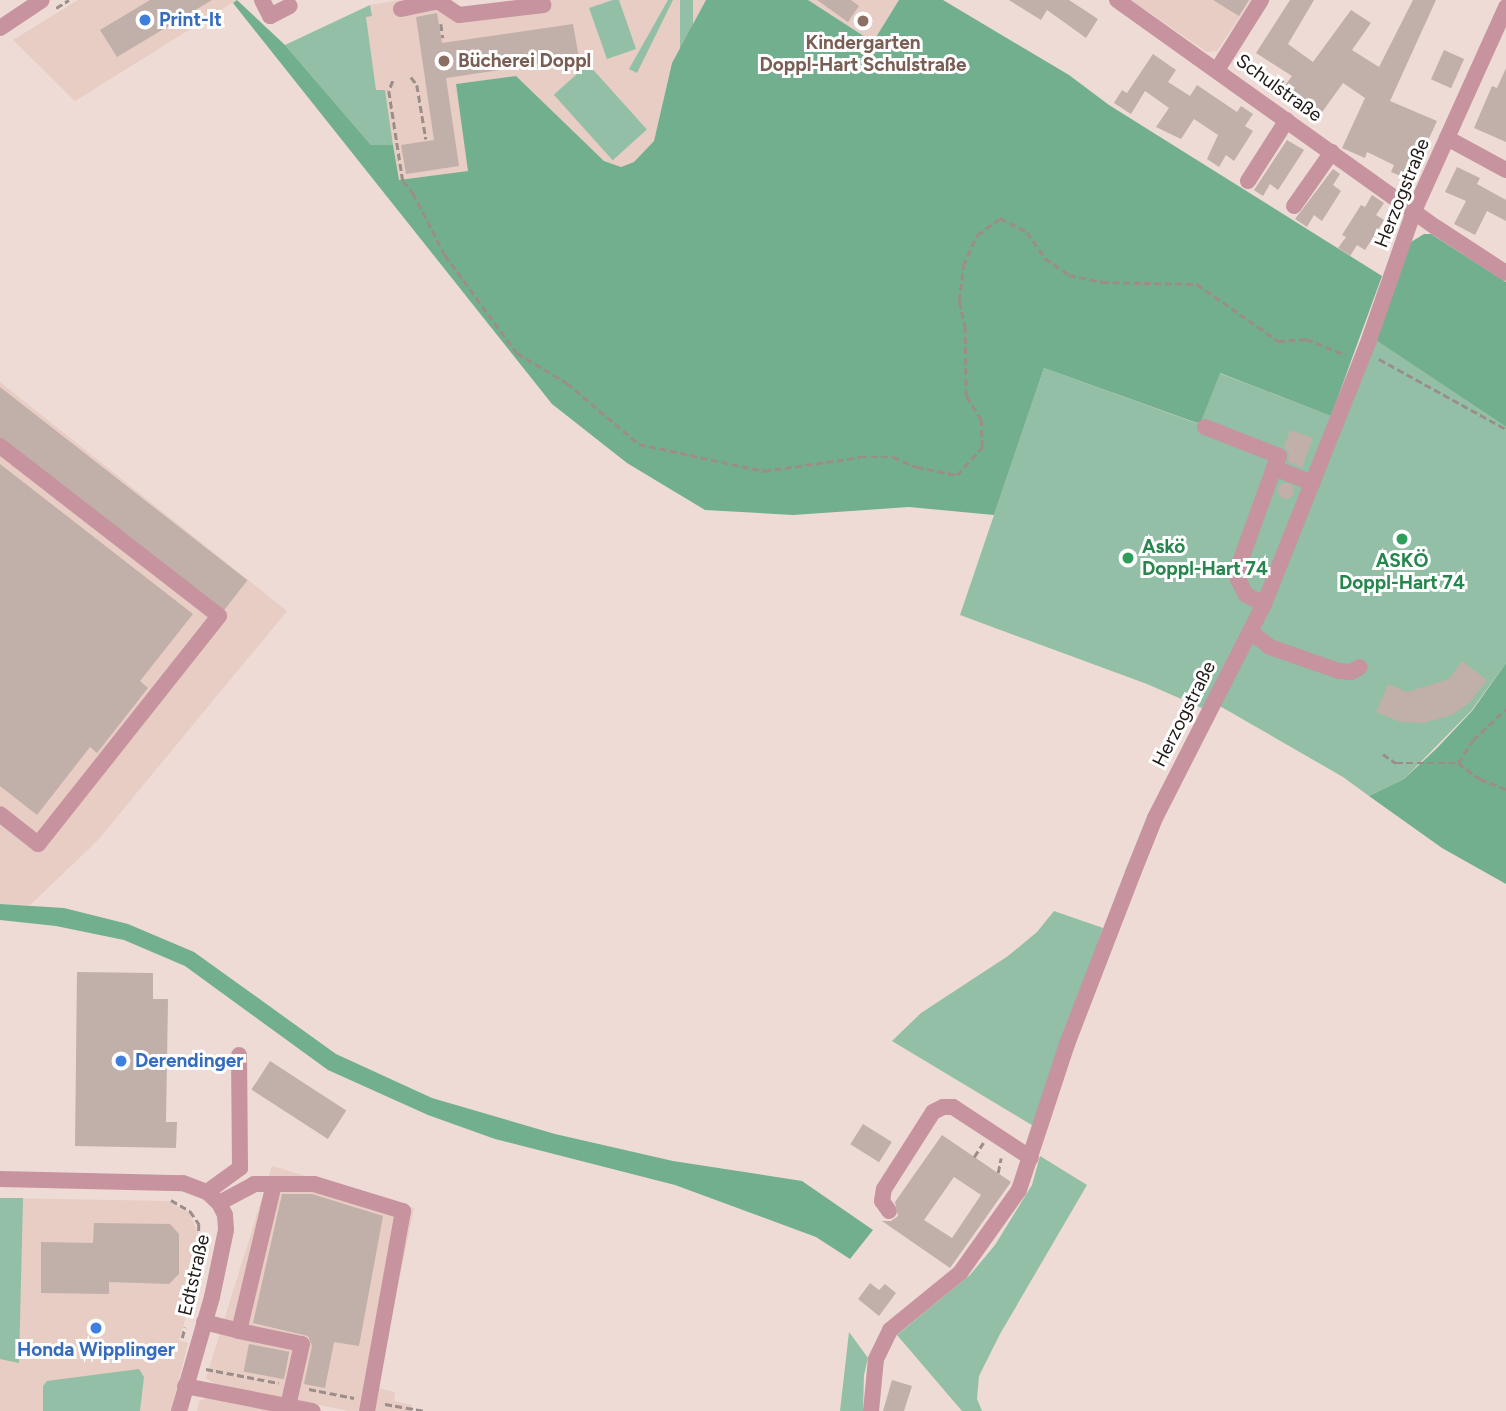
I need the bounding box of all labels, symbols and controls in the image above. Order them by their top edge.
place label: Print-It [159,9,222,31]
marker: Print-It [137,12,153,28]
marker: Kindergarten Doppl-Hart Schulstraße [855,13,871,29]
place label: Kindergarten Doppl-Hart Schulstraße [759,32,967,76]
street label: Schulstraße [1232,49,1326,127]
place label: Bücherei Doppl [458,50,591,72]
marker: Bücherei Doppl [436,53,452,69]
street label: Herzogstraße [1370,135,1434,251]
marker: ASKÖ Doppl-Hart 74 [1394,531,1410,547]
place label: Askö Doppl-Hart 74 [1142,536,1268,580]
marker: Askö Doppl-Hart 74 [1120,550,1136,566]
place label: ASKÖ Doppl-Hart 74 [1339,550,1465,594]
street label: Herzogstraße [1148,657,1220,771]
place label: Derendinger [135,1050,244,1072]
marker: Derendinger [113,1053,129,1069]
street label: Edtstraße [174,1232,214,1318]
marker: Honda Wipplinger [88,1320,104,1336]
place label: Honda Wipplinger [17,1339,175,1361]

